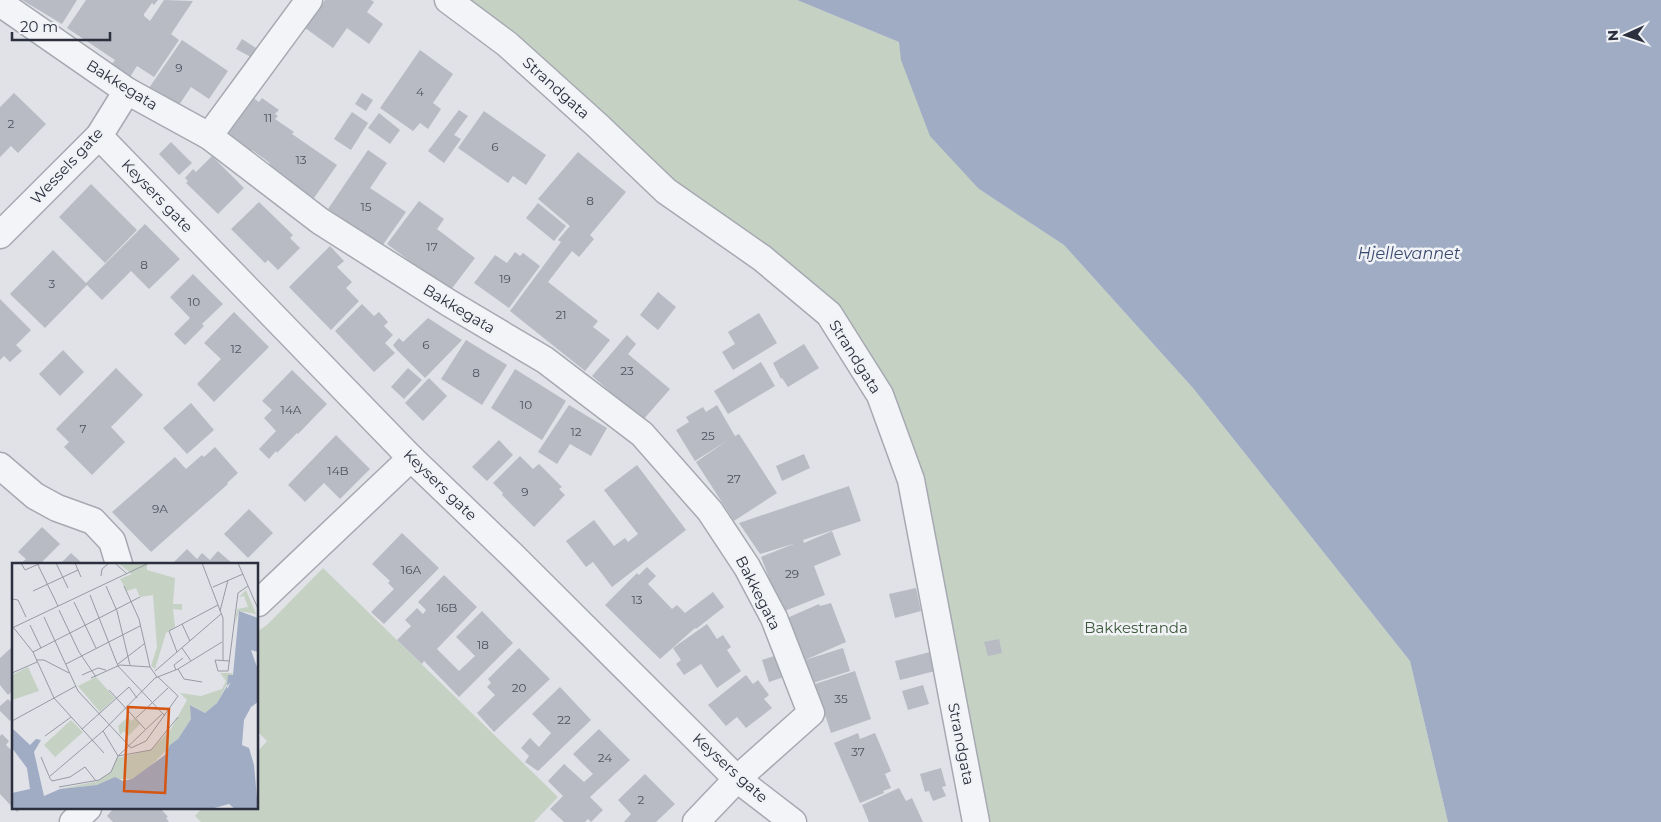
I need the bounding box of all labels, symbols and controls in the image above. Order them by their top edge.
scale bar [12,10,110,42]
north arrow [1601,10,1651,60]
text: 20 m [20,17,58,36]
text: N [1604,30,1622,42]
street label: Strandgata [519,53,594,123]
street label: Bakkegata [83,55,161,114]
house number: 9 [175,60,183,75]
house number: 4 [416,84,424,99]
house number: 11 [264,110,272,125]
house number: 2 [8,116,15,131]
street label: Wessels gate [26,123,107,208]
house number: 6 [491,139,499,154]
house number: 13 [295,152,307,167]
street label: Keysers gate [118,155,197,236]
house number: 8 [586,193,594,208]
house number: 15 [360,199,372,214]
house number: 17 [426,239,438,254]
water label: Hjellevannet [1358,244,1461,263]
house number: 8 [140,257,148,272]
house number: 19 [499,271,511,286]
house number: 3 [49,276,56,291]
street label: Bakkegata [420,280,499,337]
house number: 10 [188,294,200,309]
house number: 21 [555,307,567,322]
street label: Strandgata [825,316,886,397]
house number: 6 [422,337,430,352]
house number: 12 [230,341,242,356]
house number: 23 [620,363,634,378]
house number: 8 [472,365,480,380]
house number: 10 [520,397,532,412]
house number: 14A [281,402,302,417]
house number: 7 [79,421,87,436]
house number: 12 [570,424,582,439]
house number: 25 [701,428,715,443]
street label: Keysers gate [400,445,481,524]
house number: 14B [327,463,349,478]
house number: 27 [727,471,741,486]
house number: 9 [521,484,529,499]
house number: 9A [152,501,168,516]
street label: Bakkegata [732,553,785,633]
house number: 16A [401,562,422,577]
inset map [12,563,259,810]
house number: 29 [785,566,799,581]
house number: 13 [631,592,643,607]
house number: 16B [437,600,457,615]
park label: Bakkestranda [1084,618,1188,637]
house number: 18 [477,637,489,652]
house number: 20 [512,680,526,695]
house number: 35 [834,691,848,706]
street label: Strandgata [944,701,979,787]
house number: 22 [557,712,571,727]
street label: Keysers gate [689,729,772,806]
house number: 37 [851,744,865,759]
house number: 24 [598,750,612,765]
house number: 2 [638,792,645,807]

